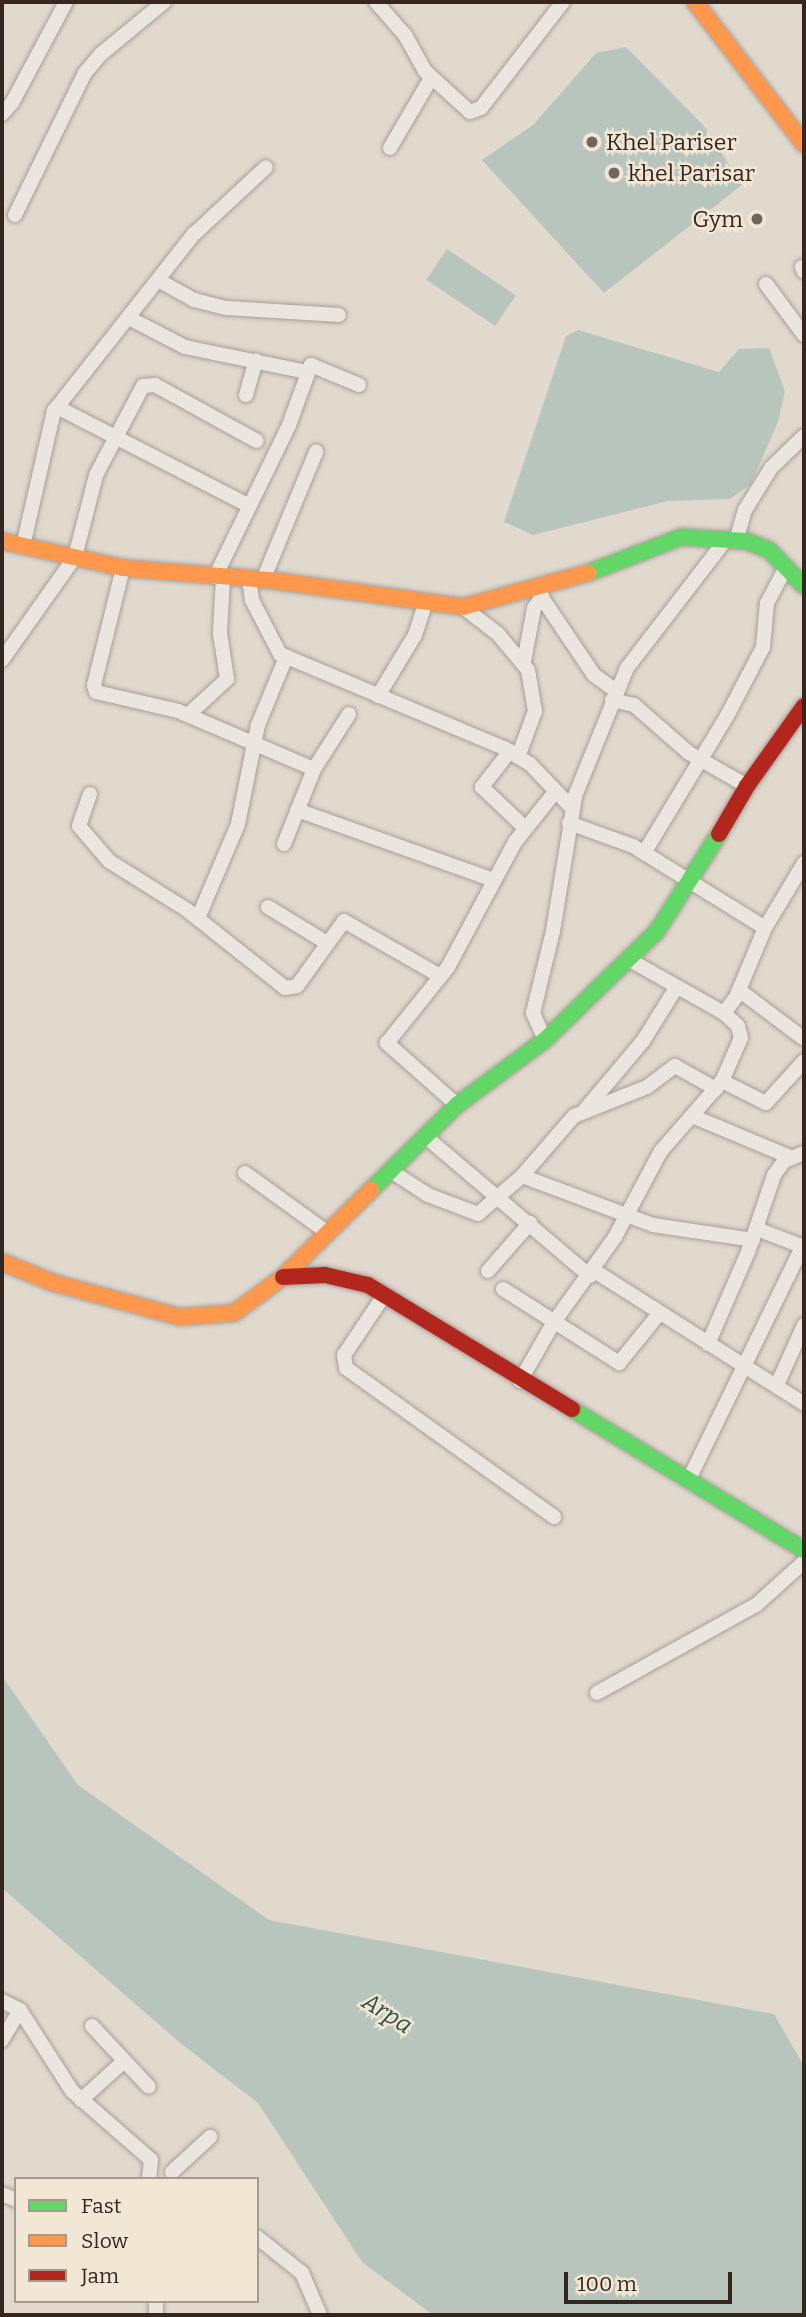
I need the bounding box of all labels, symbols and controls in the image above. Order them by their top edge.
place label: Khel Pariser [606,128,737,156]
marker: Khel Pariser [584,134,600,150]
place label: khel Parisar [628,159,755,187]
marker: khel Parisar [606,165,622,181]
place label: Gym [692,205,743,233]
marker: Gym [749,211,765,227]
water label: Arpa [357,1988,417,2040]
legend [14,2177,259,2303]
text: Fast [81,2193,121,2219]
text: Slow [81,2228,128,2254]
scale bar [568,2258,736,2302]
text: Jam [81,2263,119,2289]
text: 100 m [577,2271,637,2297]

